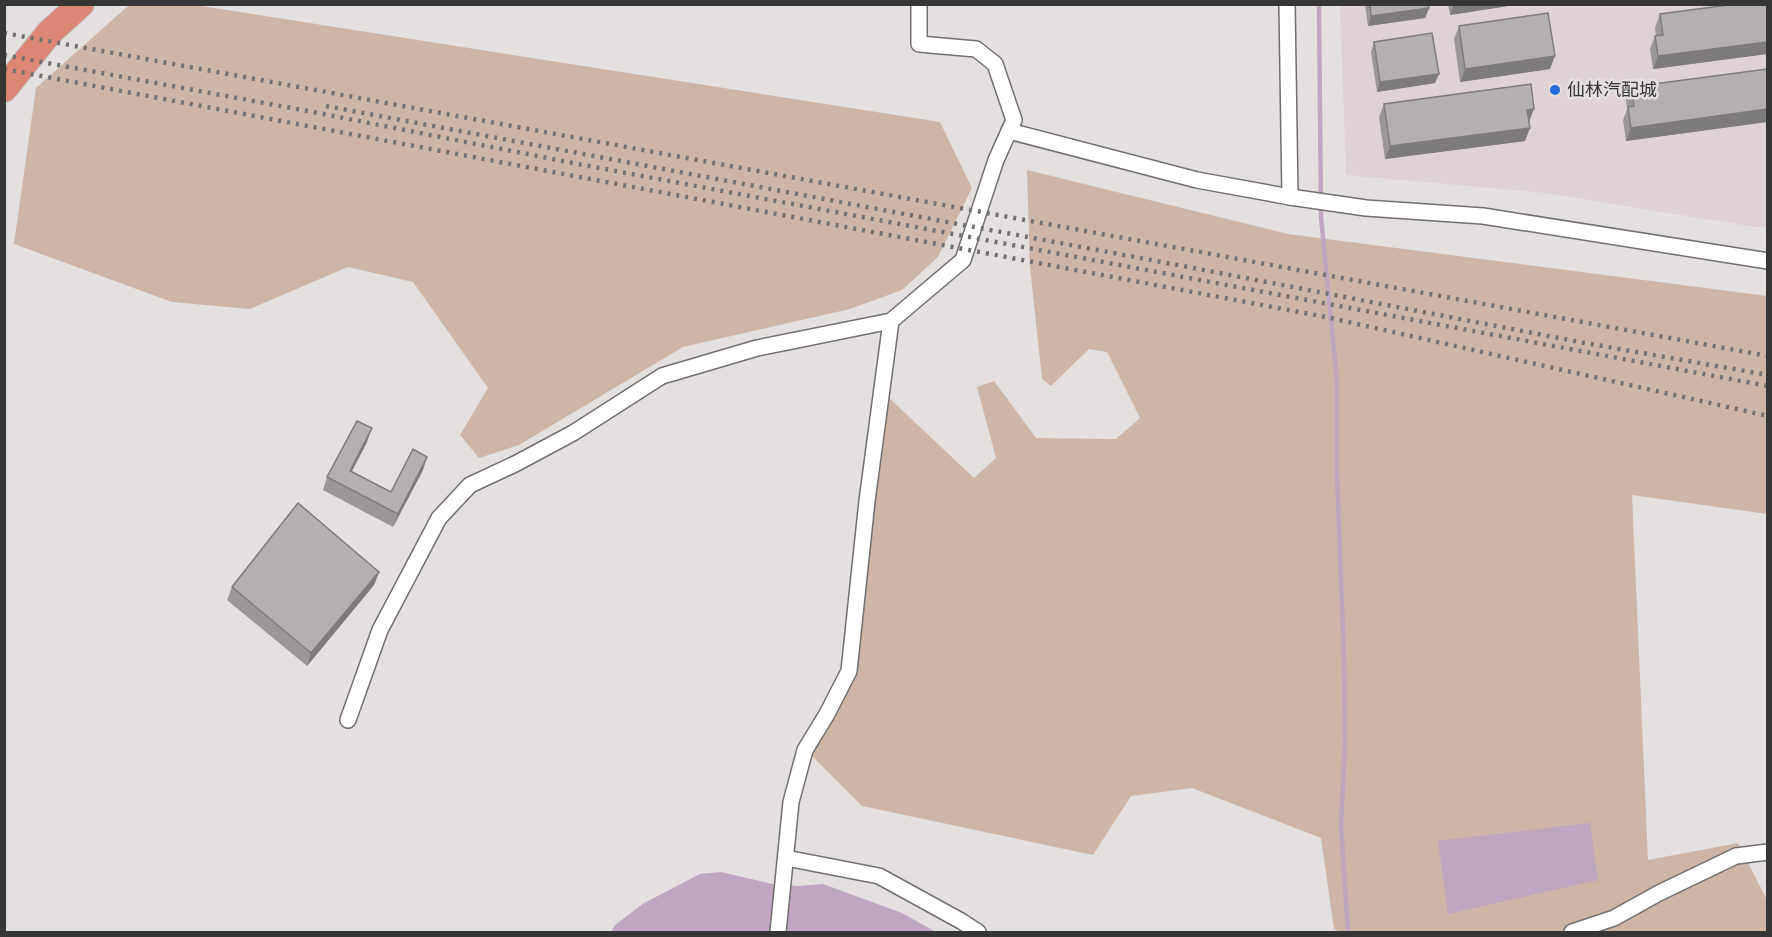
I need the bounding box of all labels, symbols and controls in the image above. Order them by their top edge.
place label: 仙林汽配城 [1567,79,1657,101]
marker: 仙林汽配城 [1548,83,1562,97]

